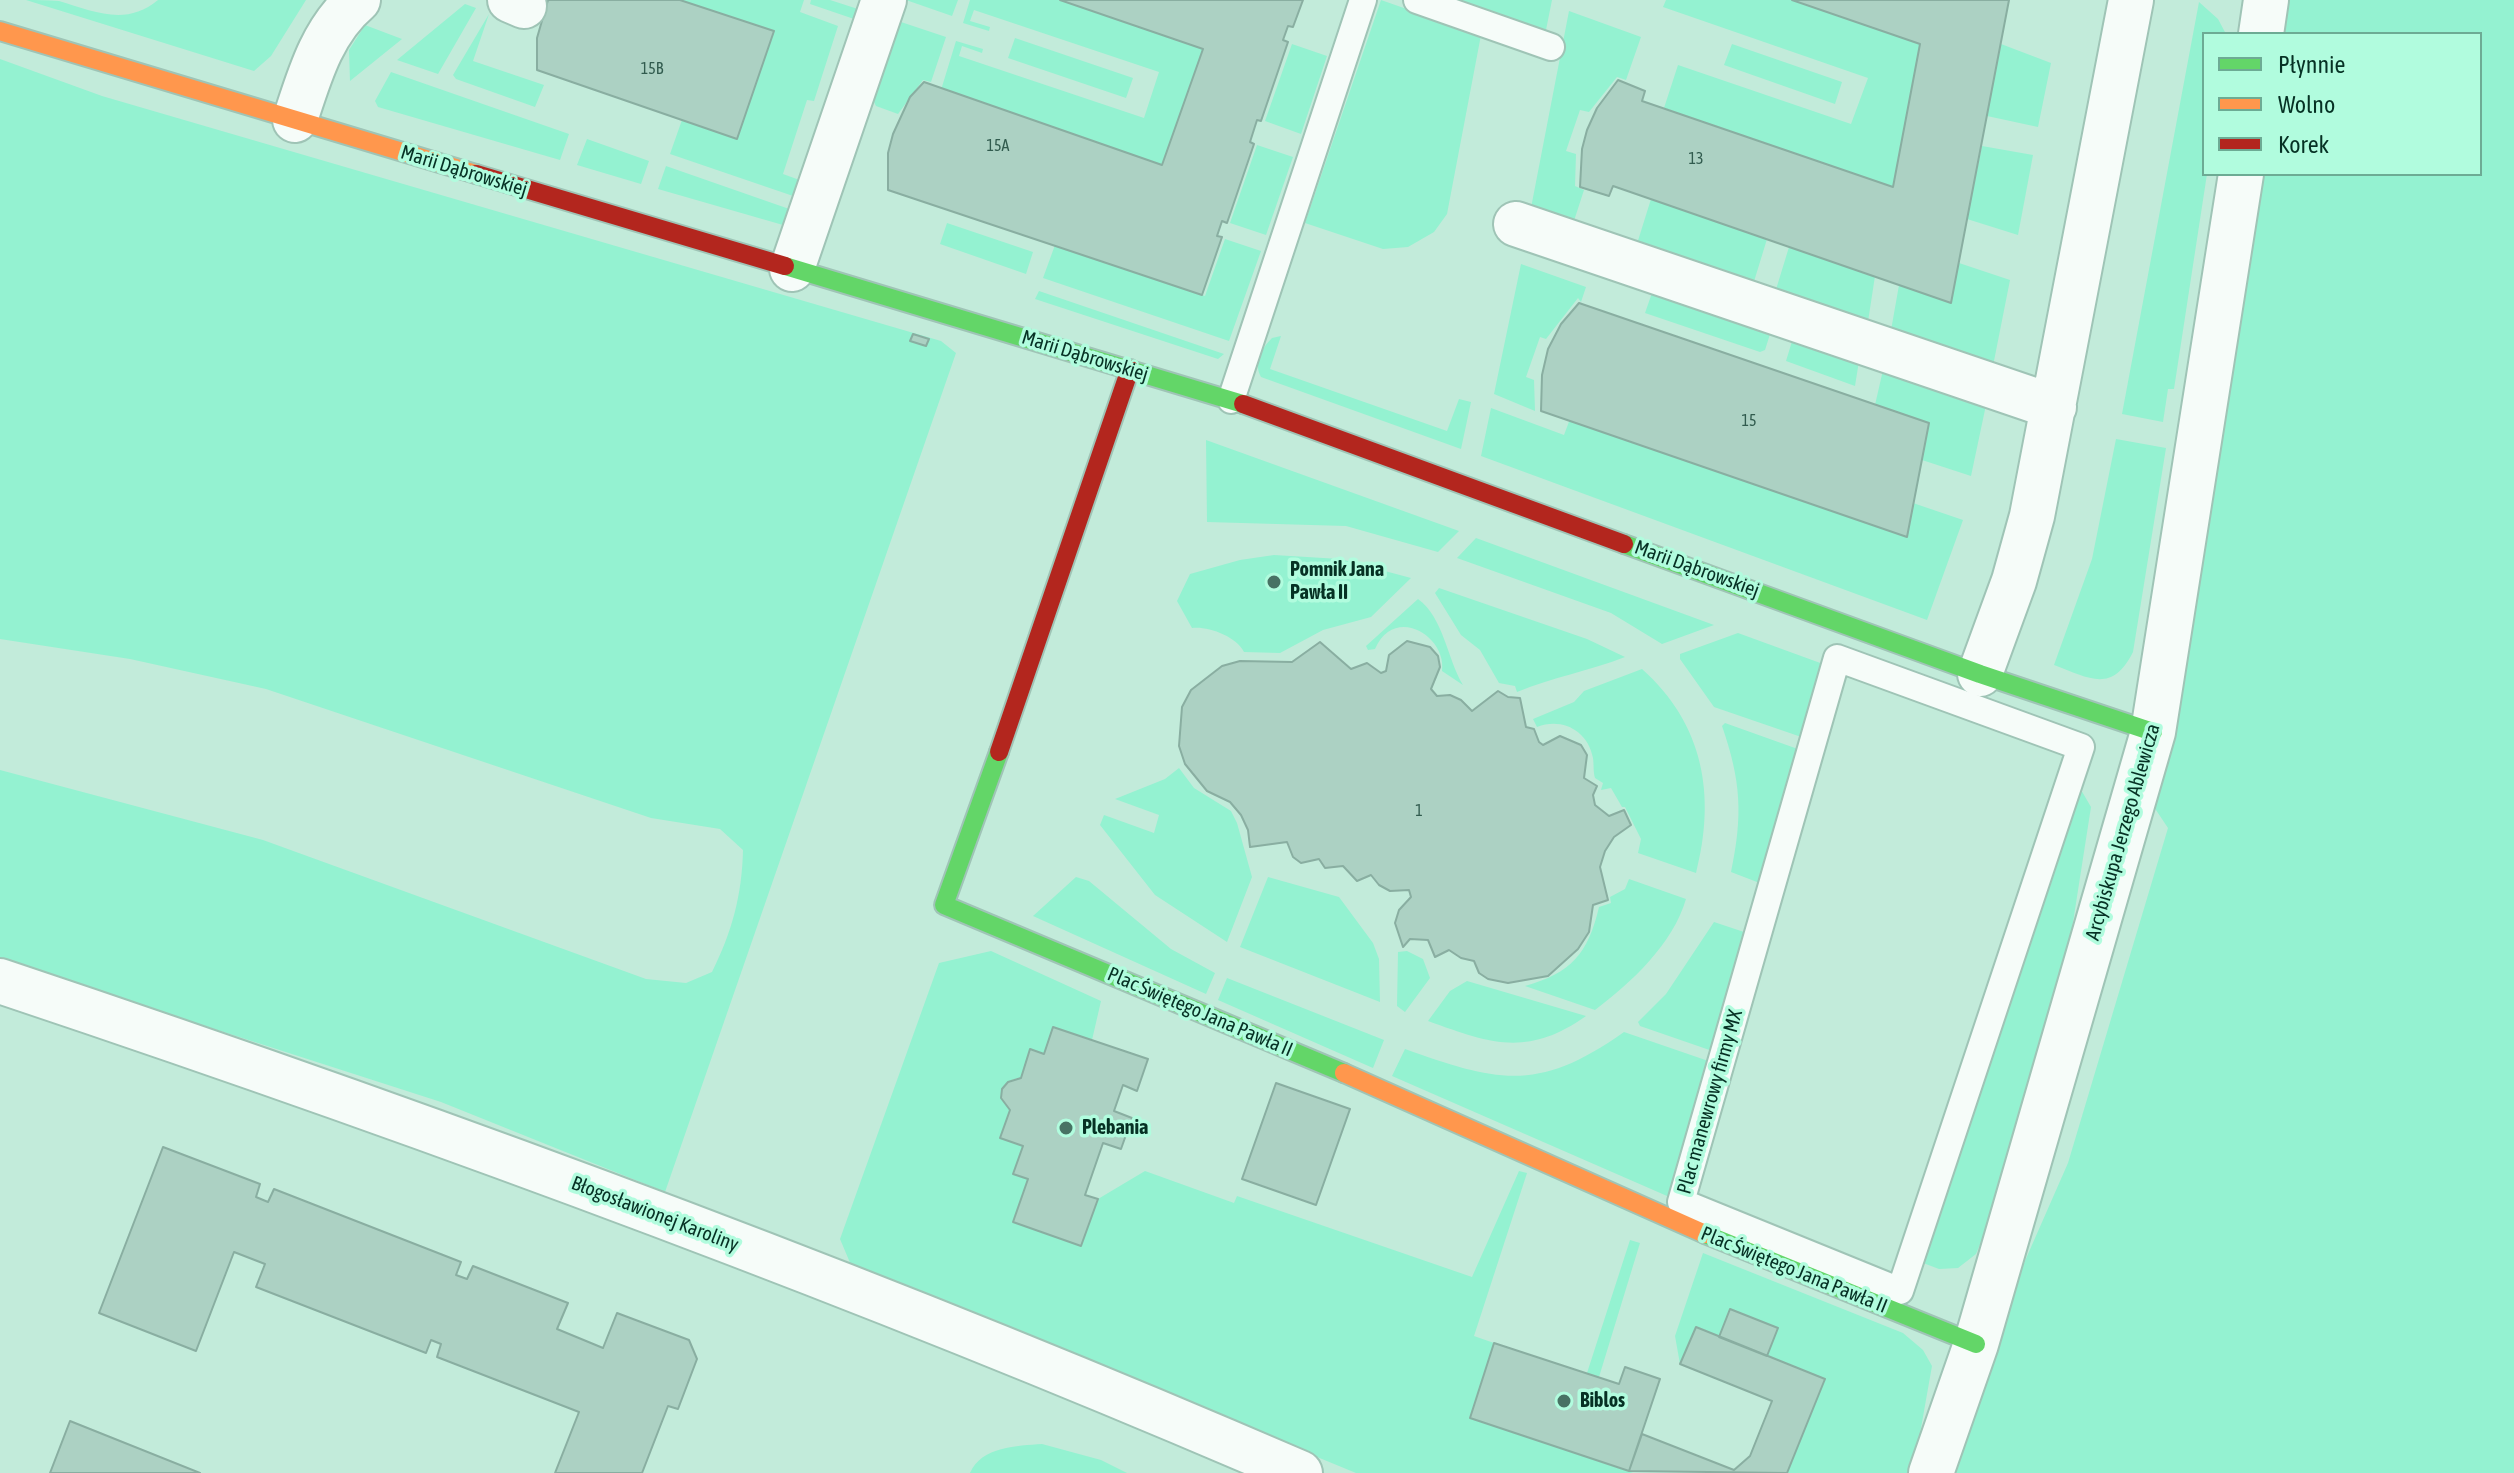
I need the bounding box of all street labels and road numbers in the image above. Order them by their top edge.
street label: Marii Dąbrowskiej [398,140,530,202]
street label: Marii Dąbrowskiej [1019,325,1151,387]
street label: Marii Dąbrowskiej [1631,535,1763,603]
street label: Arcybiskupa Jerzego Ablewicza [2081,721,2165,943]
street label: Plac Świętego Jana Pawła II [1104,962,1296,1062]
street label: Plac manewrowy firmy MX [1672,1007,1748,1197]
street label: Błogosławionej Karoliny [568,1171,742,1257]
street label: Plac Świętego Jana Pawła II [1697,1222,1891,1318]

